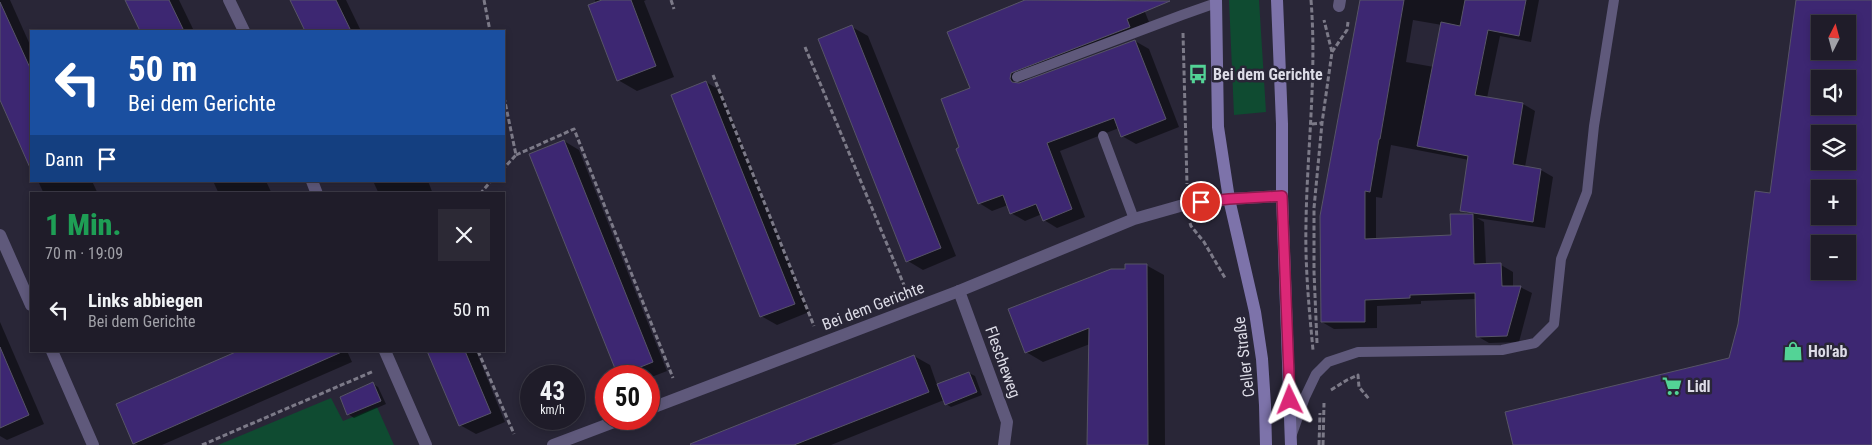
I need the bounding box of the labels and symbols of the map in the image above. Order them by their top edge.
north arrow [1811,15,1856,60]
bus stop icon: Bei dem Gerichte [1187,63,1209,85]
place label: Bei dem Gerichte [1213,65,1323,84]
pin [1180,181,1222,223]
street label: Bei dem Gerichte [819,278,927,334]
street label: Celler Straße [1230,316,1258,398]
street label: Flescheweg [981,324,1025,400]
shop icon: Hol'ab [1782,340,1804,362]
place label: Hol'ab [1808,342,1848,361]
speed limit sign: 50 [595,365,660,430]
position arrow [1263,373,1315,425]
supermarket icon: Lidl [1661,375,1683,397]
place label: Lidl [1687,377,1711,396]

